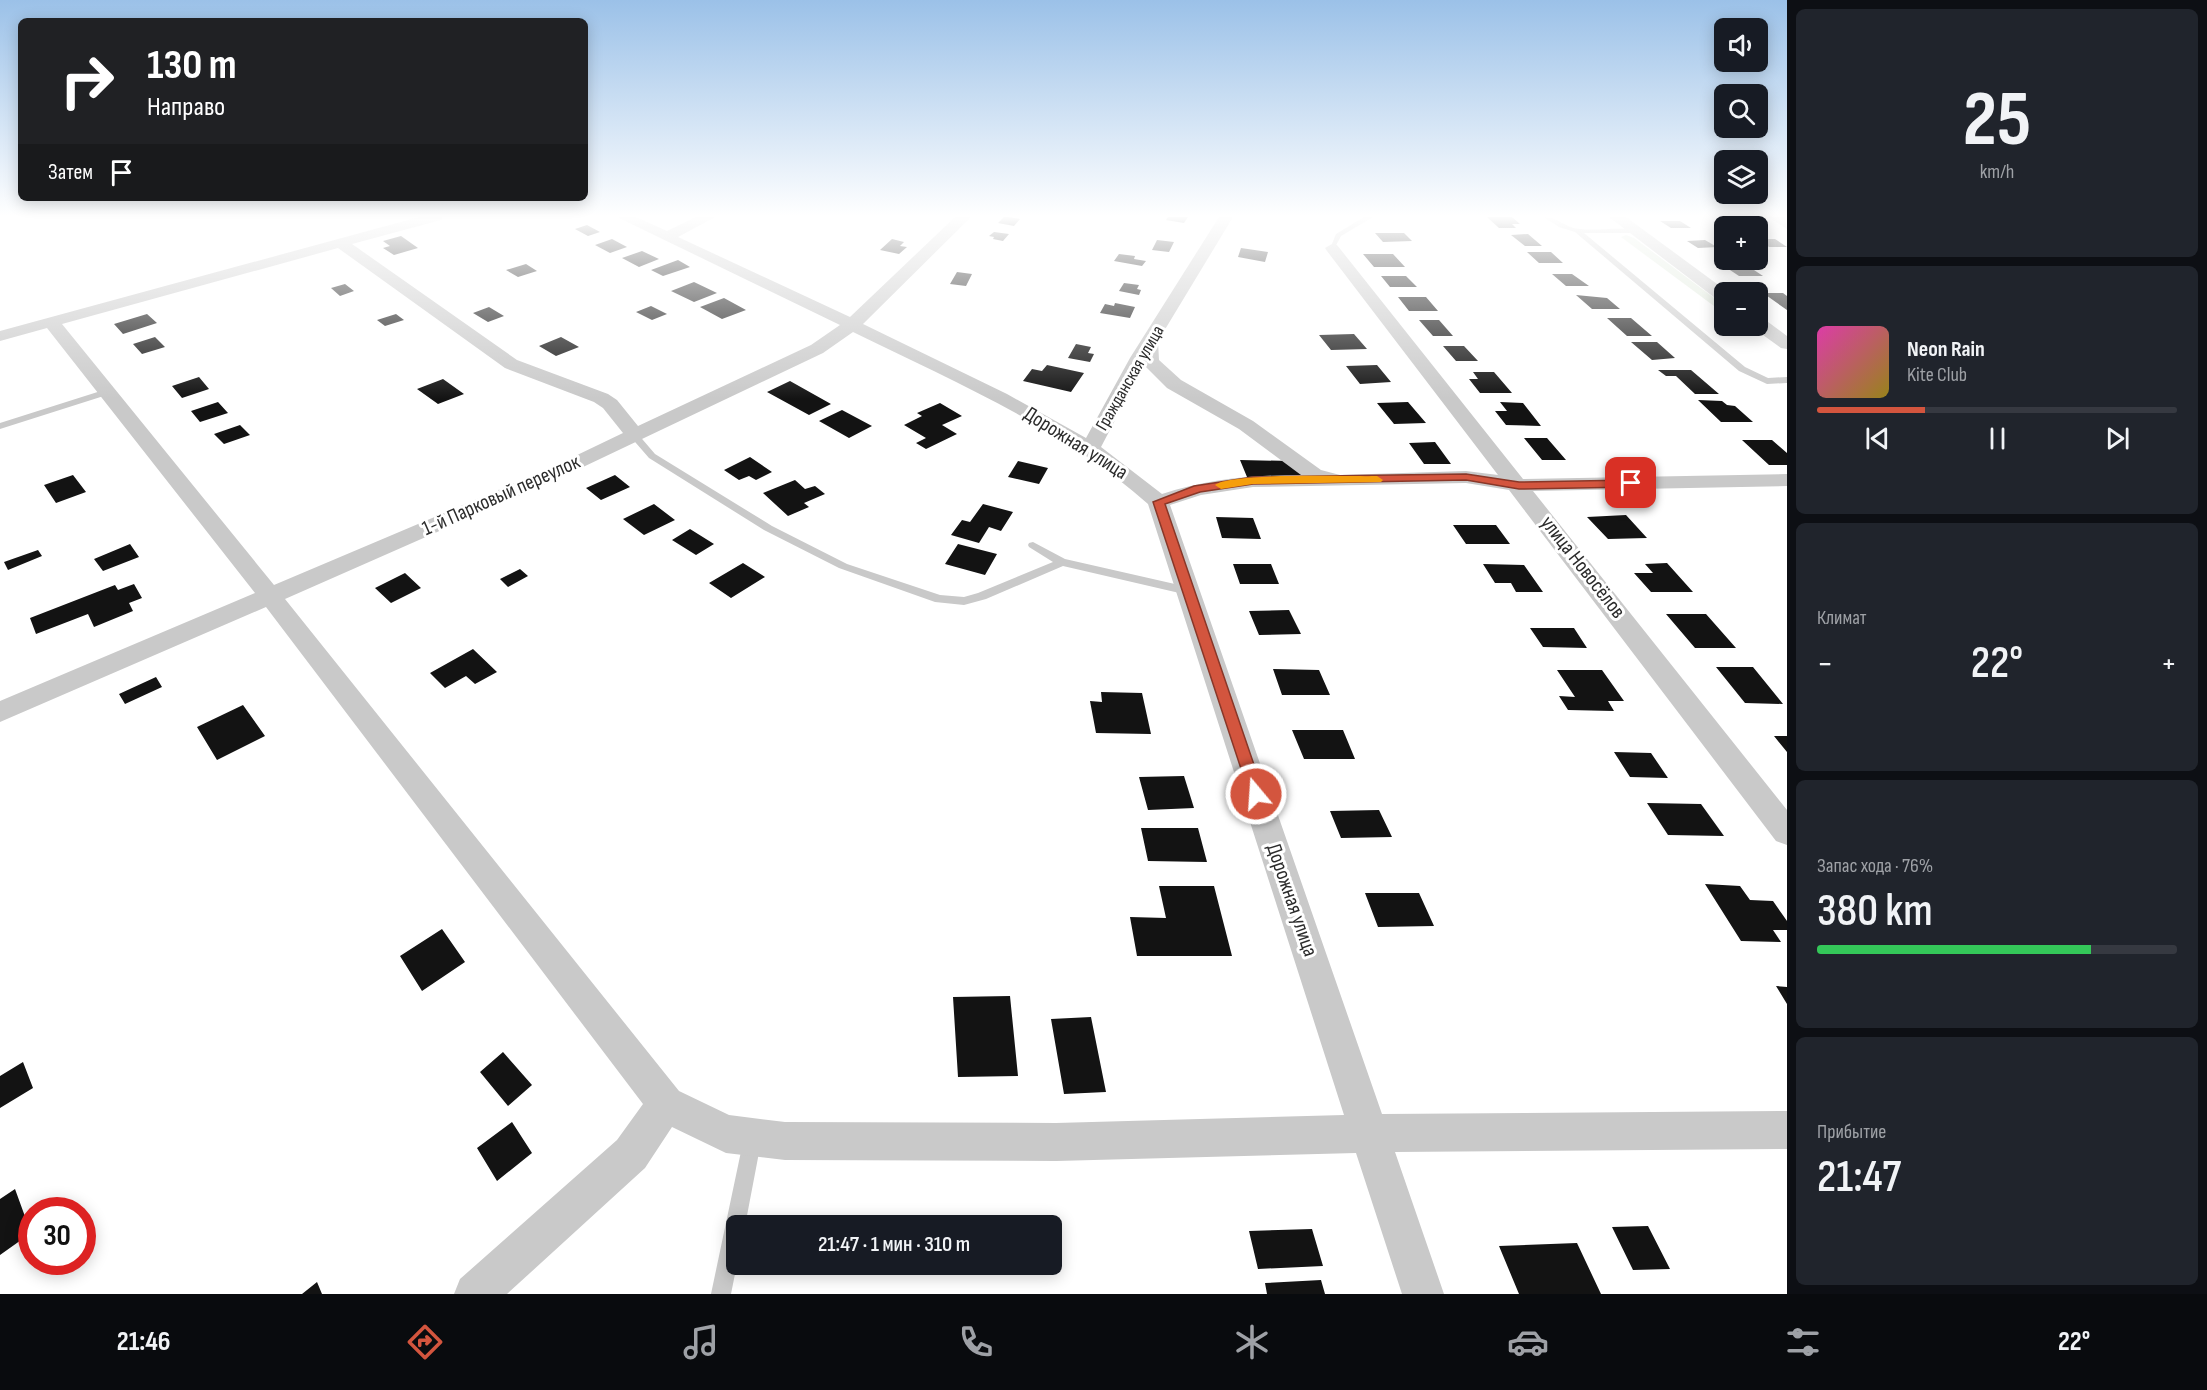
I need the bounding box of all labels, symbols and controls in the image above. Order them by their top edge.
map controls [1714,18,1768,336]
button: sound [1714,18,1768,72]
text: 130 m [147,40,237,91]
icon: right [48,42,126,120]
text: 25 [1963,74,2031,167]
button: search [1714,84,1768,138]
text: Направо [147,91,225,123]
button: layers [1714,150,1768,204]
icon: arrive [105,156,138,189]
text: Затем [48,159,93,186]
text: km/h [1980,160,2014,184]
button: + [1714,216,1768,270]
button: − [1714,282,1768,336]
street label: Гражданская улица [1092,322,1169,434]
text: Neon Rain [1907,336,1985,363]
text: Kite Club [1907,363,1967,387]
street label: Дорожная улица [1019,401,1133,485]
icon: previous [1861,422,1894,455]
icon: pause [1981,422,2014,455]
icon: next [2101,422,2134,455]
street label: 1-й Парковый переулок [418,449,584,541]
pin [1605,457,1656,508]
icon: arrive [1614,466,1647,499]
street label: улица Новосёлов [1535,511,1631,623]
text: Климат [1817,606,1867,630]
text: 22° [1971,636,2023,691]
text: − [1817,644,1833,684]
text: + [2161,644,2177,684]
position arrow [1224,762,1288,826]
street label: Дорожная улица [1261,840,1323,960]
text: Запас хода · 76% [1817,854,1933,878]
text: 380 km [1817,884,1933,939]
text: Прибытие [1817,1120,1886,1144]
text: 21:47 [1817,1150,1901,1205]
speed limit sign: 30 [18,1197,96,1275]
text: 21:47 · 1 мин · 310 m [818,1231,970,1258]
icon: directions [404,1321,446,1363]
icon: music [680,1321,722,1363]
icon: phone [955,1321,997,1363]
icon: climate [1231,1321,1273,1363]
icon: car [1507,1321,1549,1363]
icon: filters [1782,1321,1824,1363]
text: 21:46 [117,1326,171,1358]
text: 22° [2058,1326,2090,1358]

